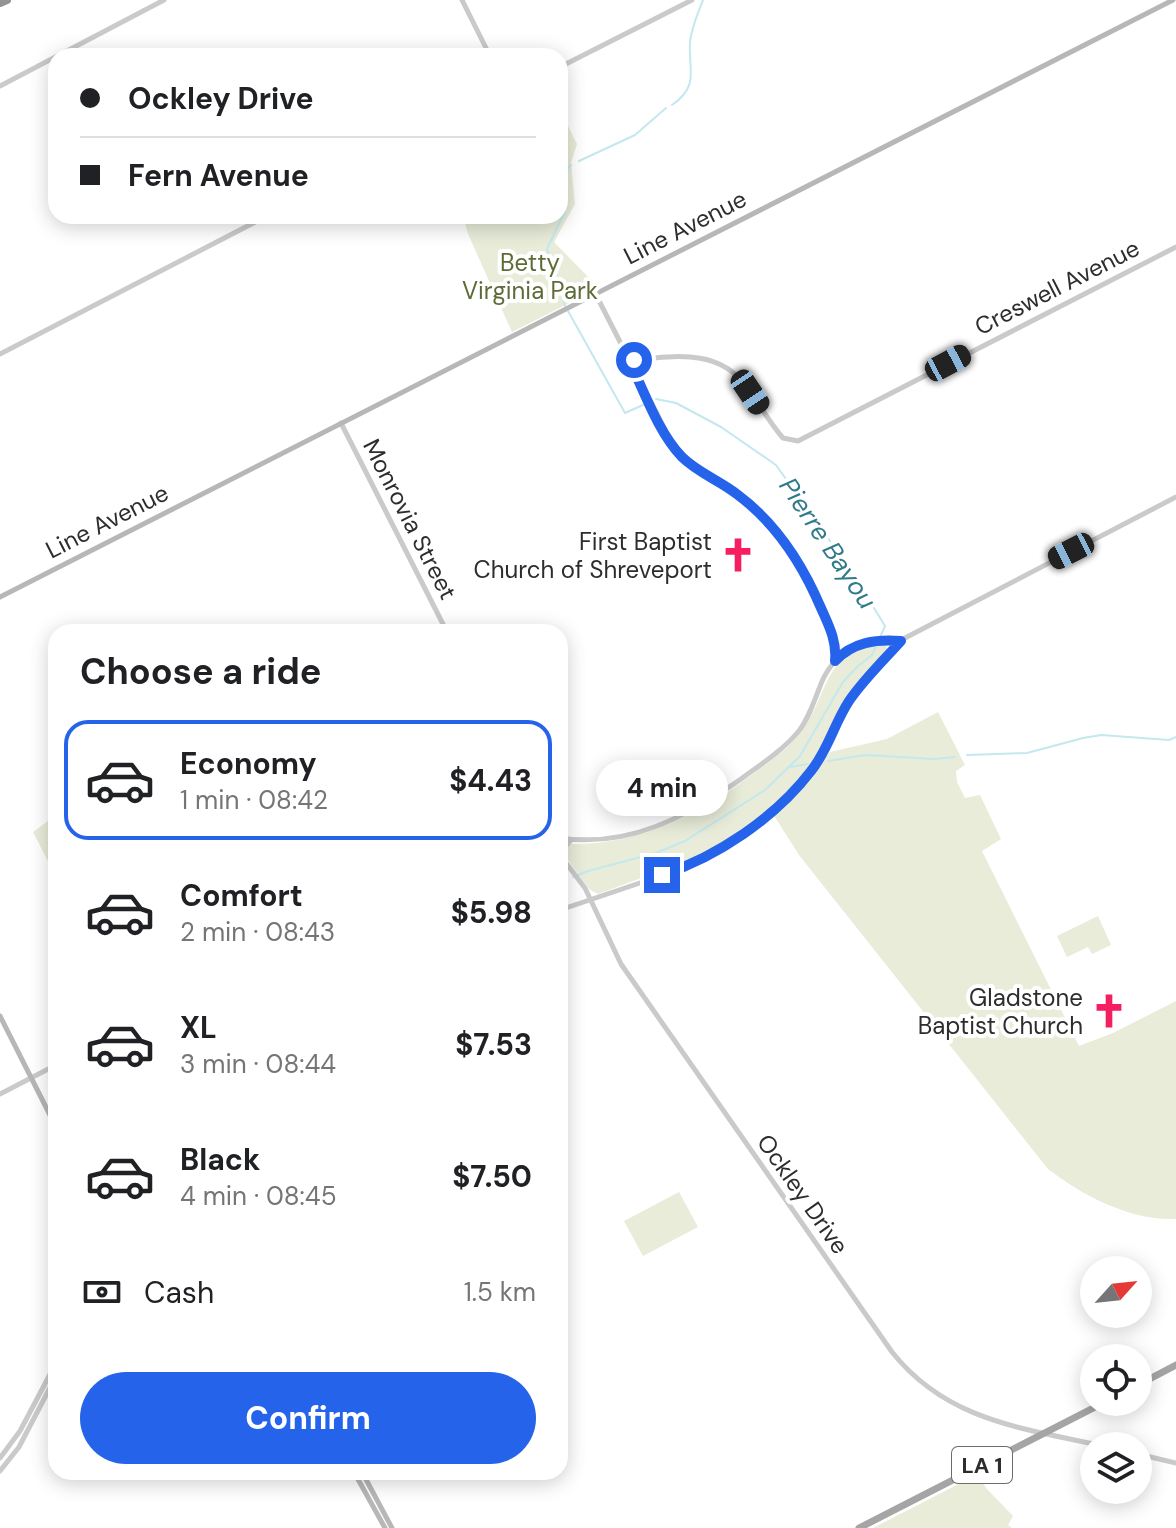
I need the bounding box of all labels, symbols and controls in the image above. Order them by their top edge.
text: Ockley Drive [128,79,314,118]
text: Fern Avenue [128,156,309,195]
street label: Line Avenue [618,183,752,271]
street label: Creswell Avenue [969,232,1145,342]
park label: Betty Virginia Park [462,247,598,306]
car [921,341,975,385]
route start [616,342,652,378]
car [727,365,773,419]
street label: Monrovia Street [356,433,464,605]
water label: Pierre Bayou [772,471,884,615]
street label: Line Avenue [40,477,174,565]
place label: First Baptist Church of Shreveport [474,526,712,585]
car [1044,529,1098,573]
church icon: First Baptist Church of Shreveport [719,536,757,574]
text: Choose a ride [80,648,321,695]
icon: car [84,744,156,816]
text: Economy [180,744,317,783]
callout: 4 min [596,759,728,815]
text: $4.43 [449,761,532,800]
text: 4 min [627,771,697,805]
text: 1 min · 08:42 [180,783,328,817]
route end [644,857,680,893]
icon: car [84,876,156,948]
text: Comfort [180,876,303,915]
text: $5.98 [451,893,532,932]
text: 2 min · 08:43 [180,915,335,949]
place label: Gladstone Baptist Church [918,982,1083,1041]
church icon: Gladstone Baptist Church [1090,992,1128,1030]
icon: car [84,1008,156,1080]
text: XL [180,1008,217,1047]
text: $7.53 [455,1025,532,1064]
text: 3 min · 08:44 [180,1047,336,1081]
street label: Ockley Drive [750,1128,856,1260]
icon: car [84,1140,156,1212]
text: Black [180,1140,260,1179]
text: $7.50 [452,1157,532,1196]
text: 4 min · 08:45 [180,1179,337,1213]
north arrow [1080,1256,1152,1328]
map controls [1080,1256,1152,1504]
icon: cash [80,1270,124,1314]
text: Cash [144,1273,214,1312]
text: 1.5 km [464,1275,536,1309]
button: locate [1080,1344,1152,1416]
button: Confirm [80,1372,536,1464]
button: layers [1080,1432,1152,1504]
road number: LA 1 [952,1447,1012,1483]

